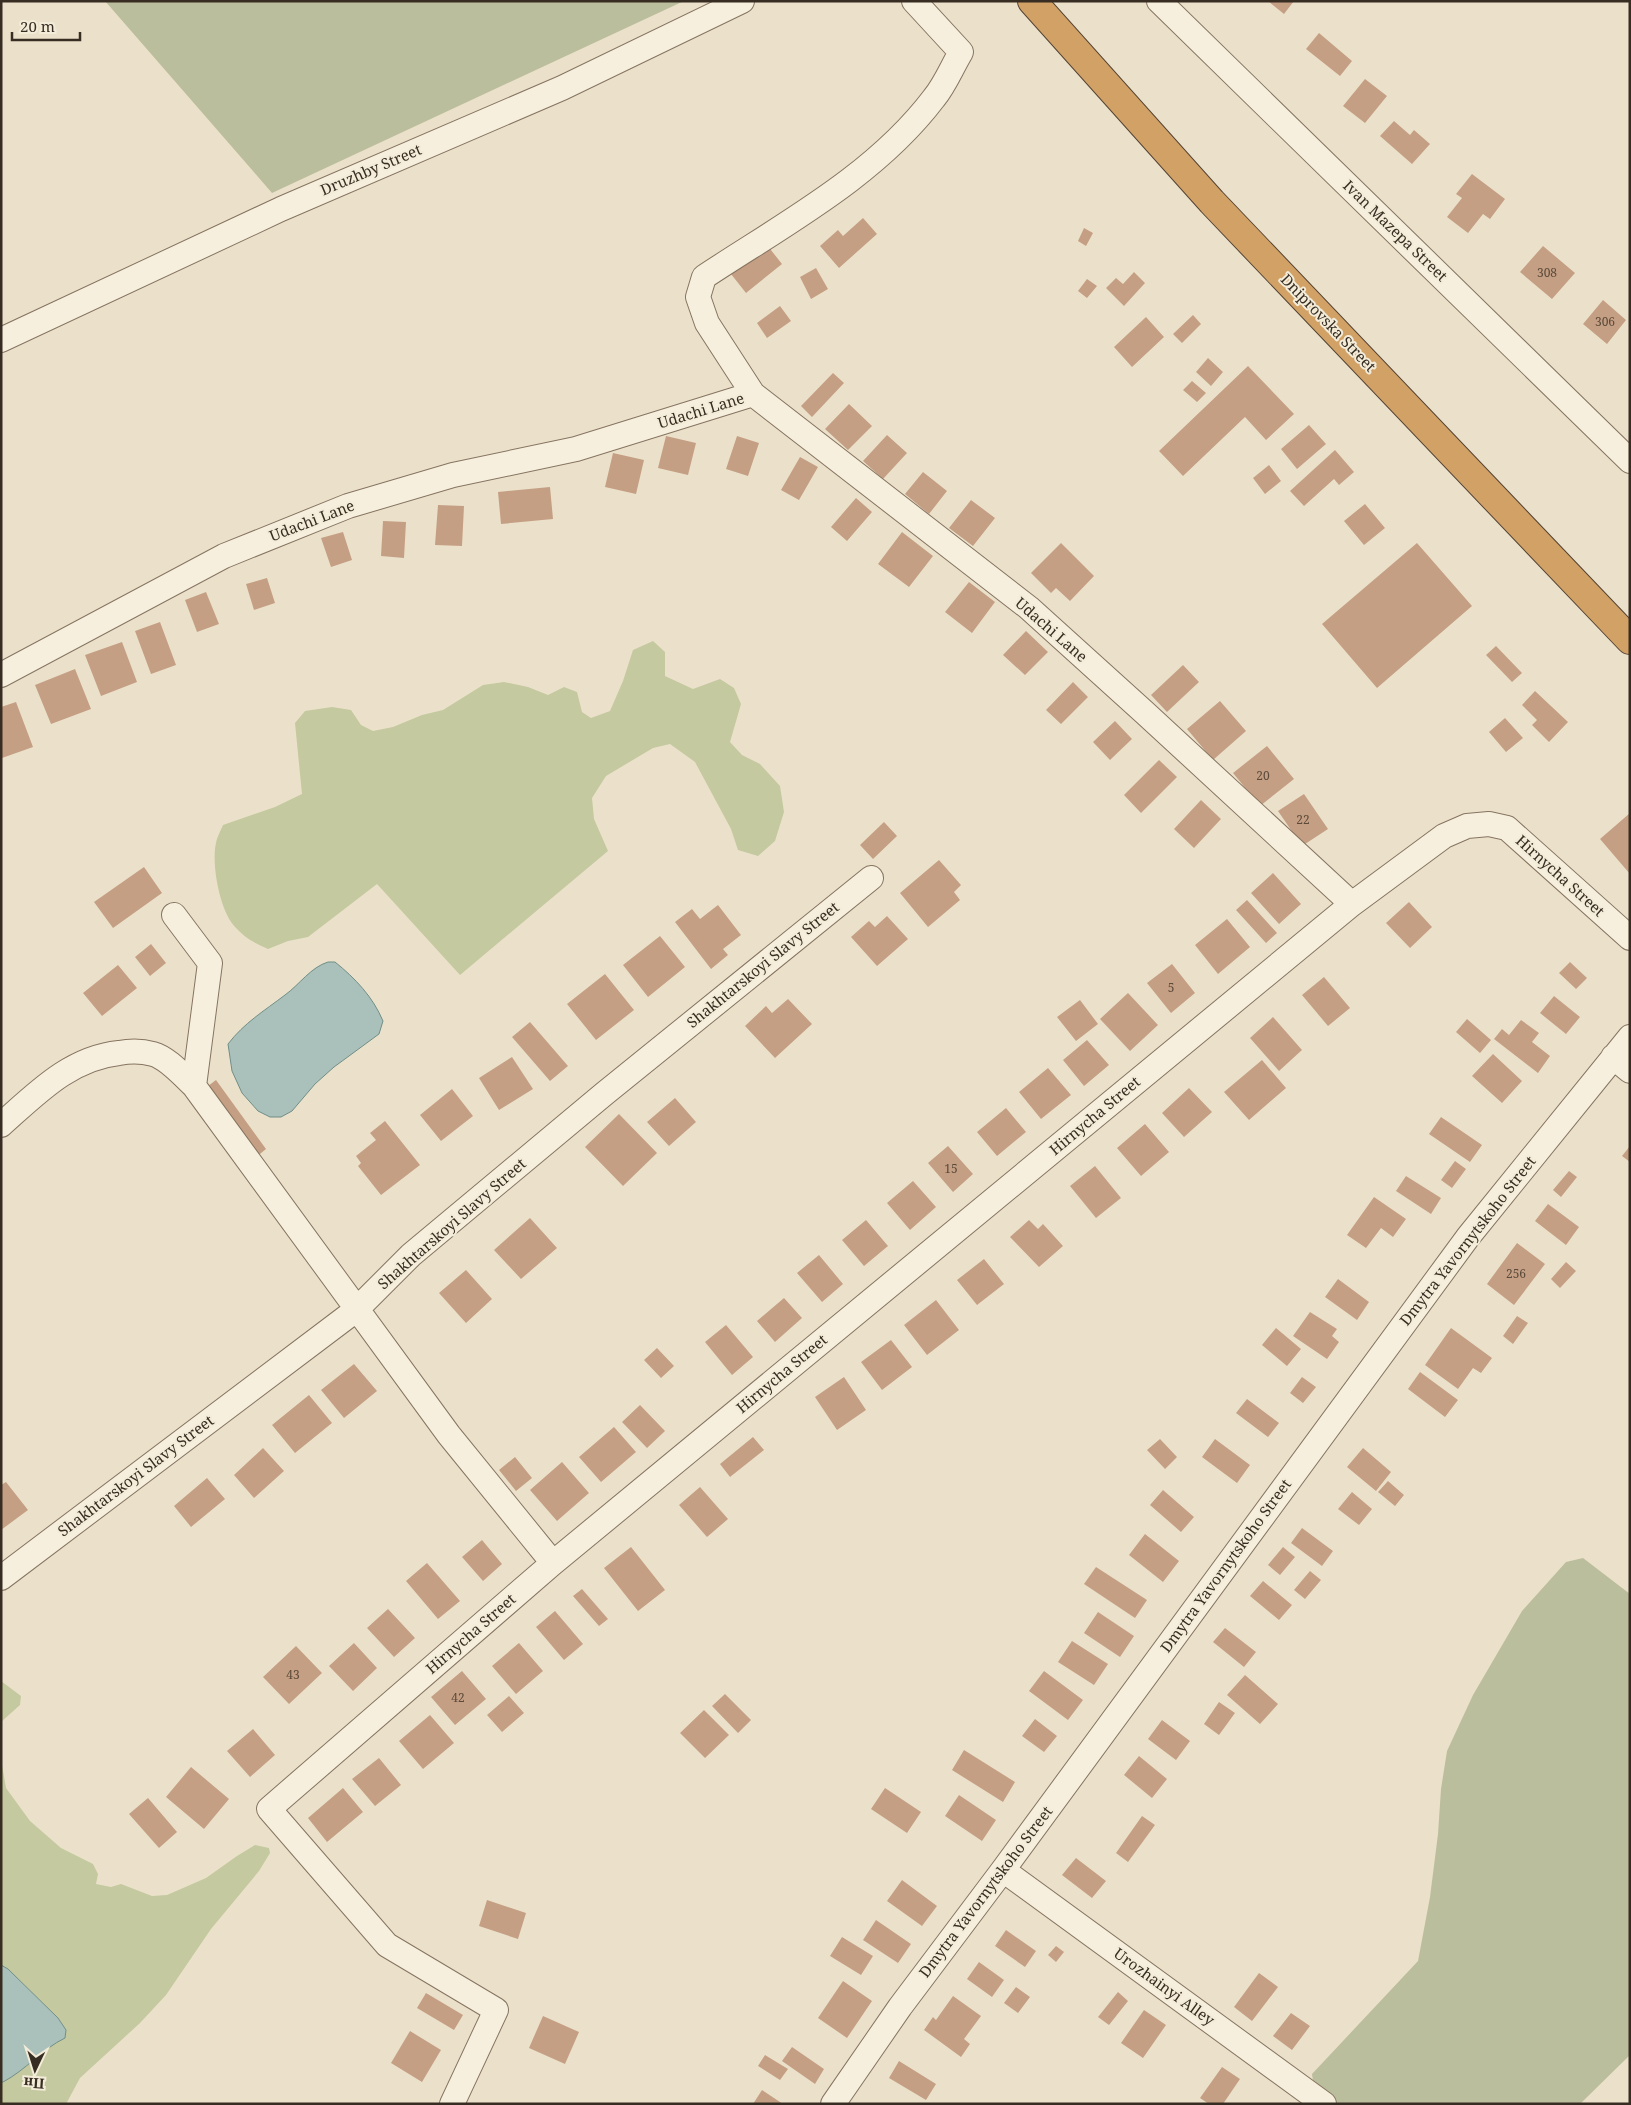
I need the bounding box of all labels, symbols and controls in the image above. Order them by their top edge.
scale bar [12,10,80,42]
text: 20 m [20,16,55,36]
street label: Druzhby Street [317,139,424,199]
street label: Ivan Mazepa Street [1339,175,1452,285]
house number: 308 [1537,264,1557,281]
street label: Dniprovska Street [1277,269,1381,376]
house number: 306 [1595,313,1615,330]
street label: Udachi Lane [655,387,746,433]
street label: Udachi Lane [266,495,357,545]
street label: Udachi Lane [1011,592,1092,666]
house number: 20 [1256,767,1270,784]
house number: 22 [1296,811,1310,828]
street label: Hirnycha Street [1512,830,1609,920]
street label: Shakhtarskoyi Slavy Street [682,897,843,1032]
house number: 5 [1168,979,1174,996]
street label: Hirnycha Street [1045,1071,1144,1159]
street label: Dmytra Yavornytskoho Street [1395,1152,1540,1329]
street label: Shakhtarskoyi Slavy Street [373,1153,530,1293]
house number: 15 [944,1160,958,1177]
house number: 256 [1506,1265,1526,1282]
street label: Hirnycha Street [732,1329,831,1417]
street label: Shakhtarskoyi Slavy Street [53,1410,217,1540]
street label: Dmytra Yavornytskoho Street [1155,1475,1295,1656]
street label: Hirnycha Street [421,1589,519,1678]
house number: 43 [286,1666,300,1683]
house number: 42 [451,1689,465,1706]
street label: Dmytra Yavornytskoho Street [914,1802,1056,1981]
street label: Urozhainyi Alley [1110,1943,1219,2030]
north arrow [10,2045,60,2095]
text: Пн [23,2073,45,2094]

